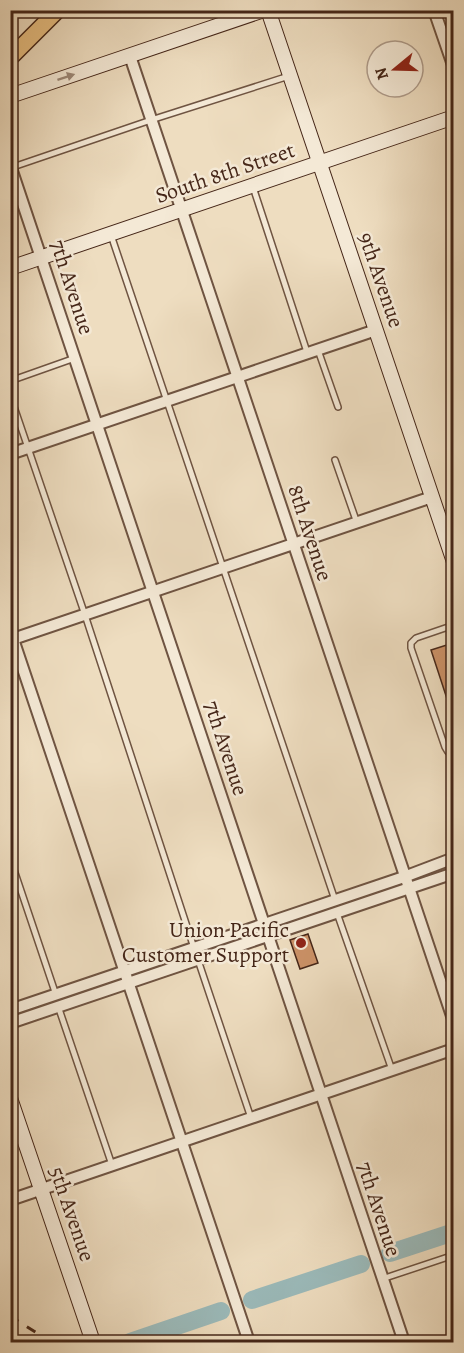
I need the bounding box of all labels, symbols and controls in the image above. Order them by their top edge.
north arrow [365,39,425,99]
text: N [369,64,394,83]
one-way arrow [57,72,75,82]
street label: South 8th Street [151,135,299,211]
street label: 9th Avenue [351,228,411,332]
street label: 7th Avenue [43,236,101,338]
street label: 8th Avenue [280,481,340,585]
street label: 7th Avenue [197,697,255,799]
place label: Union Pacific Customer Support [122,915,289,970]
marker: Union Pacific Customer Support [294,936,308,950]
street label: 7th Avenue [350,1158,408,1260]
street label: 5th Avenue [42,1163,102,1265]

